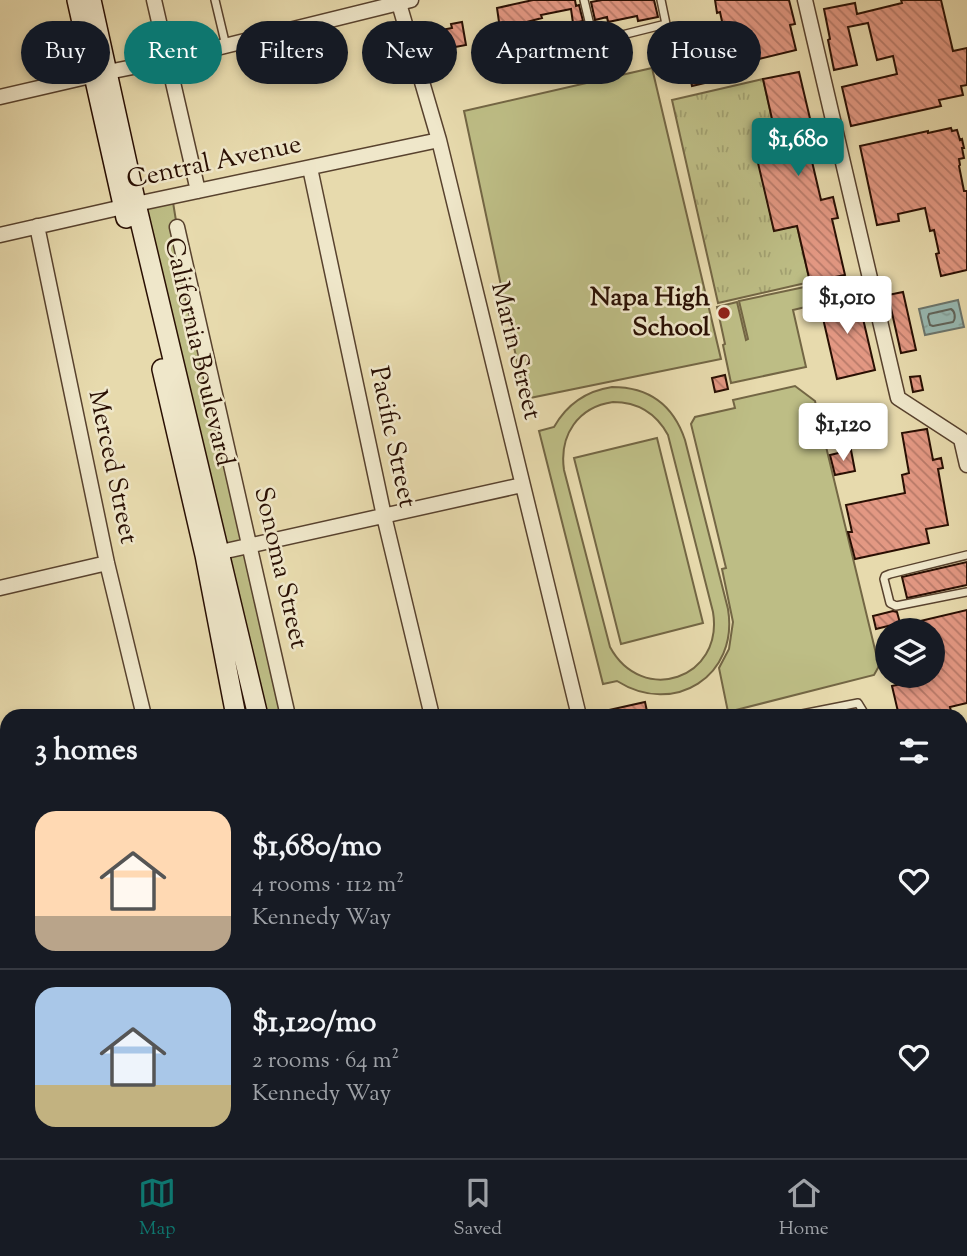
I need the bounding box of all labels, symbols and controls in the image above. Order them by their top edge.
chip: Buy [21,21,110,84]
chip: Rent [124,21,222,84]
chip: Filters [236,21,348,84]
chip: New [362,21,457,84]
chip: Apartment [471,21,633,84]
chip: House [647,21,761,84]
pin: $1,680 [741,118,855,178]
text: $1,680 [768,124,828,157]
street label: Central Avenue [123,126,305,200]
street label: California Boulevard [154,234,242,470]
pin: $1,010 [790,276,904,336]
street label: Marin Street [480,278,550,424]
place label: Napa High School [590,280,711,347]
text: $1,010 [819,282,875,315]
marker: Napa High School [716,305,732,321]
street label: Pacific Street [359,363,425,511]
street label: Merced Street [78,387,146,548]
pin: $1,120 [786,404,900,463]
text: $1,120 [815,409,871,442]
street label: Sonoma Street [243,483,317,653]
map controls [875,618,945,688]
button: layers [875,618,945,688]
text: 3 homes [35,730,138,773]
icon: filters [895,732,933,770]
text: $1,680/mo [252,826,382,869]
icon: home [91,839,175,923]
icon: heart [895,862,933,900]
text: 4 rooms · 112 m² [252,869,404,902]
text: Kennedy Way [252,902,391,935]
text: $1,120/mo [252,1002,377,1045]
icon: home [91,1015,175,1099]
icon: heart [895,1038,933,1076]
text: 2 rooms · 64 m² [252,1045,399,1078]
text: Kennedy Way [252,1078,391,1111]
tab: Map [138,1174,176,1243]
tab: Saved [453,1174,502,1243]
tab: Home [779,1174,829,1243]

